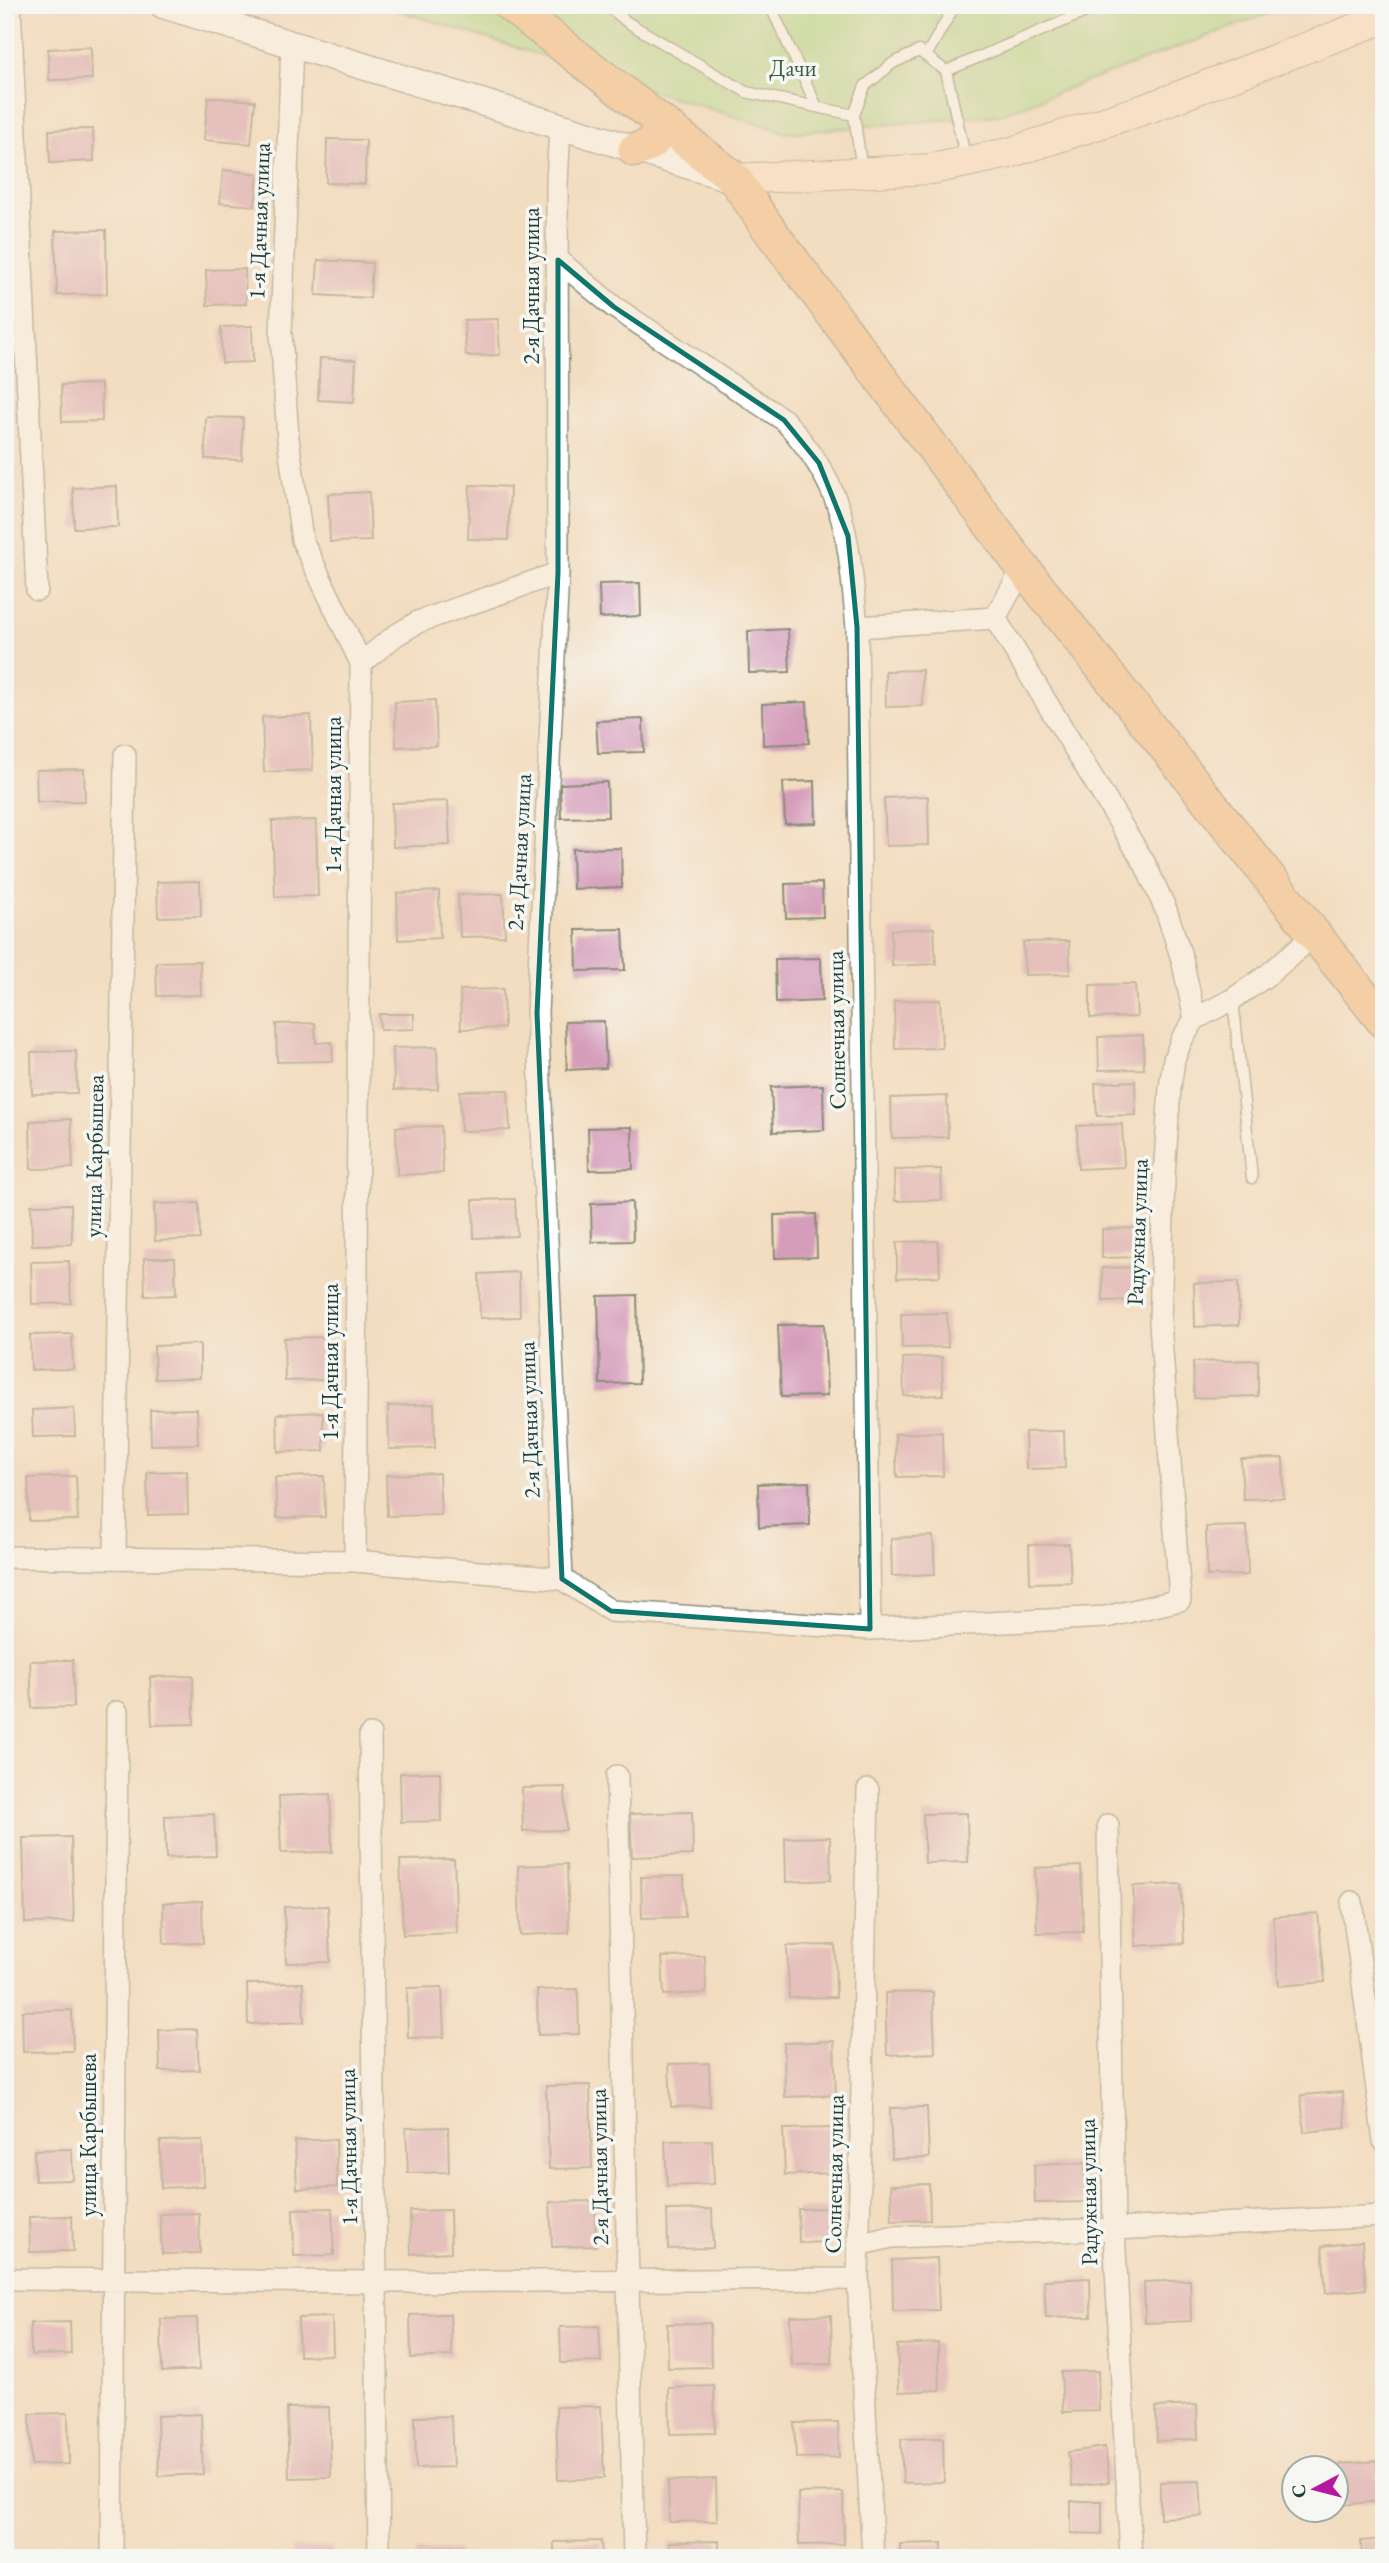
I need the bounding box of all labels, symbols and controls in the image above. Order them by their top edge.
park label: Дачи [769,53,817,83]
street label: 1-я Дачная улица [241,141,277,300]
street label: 2-я Дачная улица [516,207,546,365]
street label: 1-я Дачная улица [318,716,348,874]
street label: 2-я Дачная улица [500,772,538,931]
street label: Солнечная улица [820,949,852,1110]
street label: улица Карбышева [78,1073,110,1238]
street label: Радужная улица [1119,1157,1155,1306]
street label: 1-я Дачная улица [315,1283,345,1441]
street label: 2-я Дачная улица [511,1340,547,1499]
street label: улица Карбышева [73,2052,103,2217]
street label: 1-я Дачная улица [332,2067,364,2226]
street label: 2-я Дачная улица [583,2087,615,2246]
street label: Солнечная улица [818,2093,850,2254]
street label: Радужная улица [1072,2117,1104,2266]
north arrow [1280,2454,1350,2524]
text: С [1285,2483,1312,2499]

